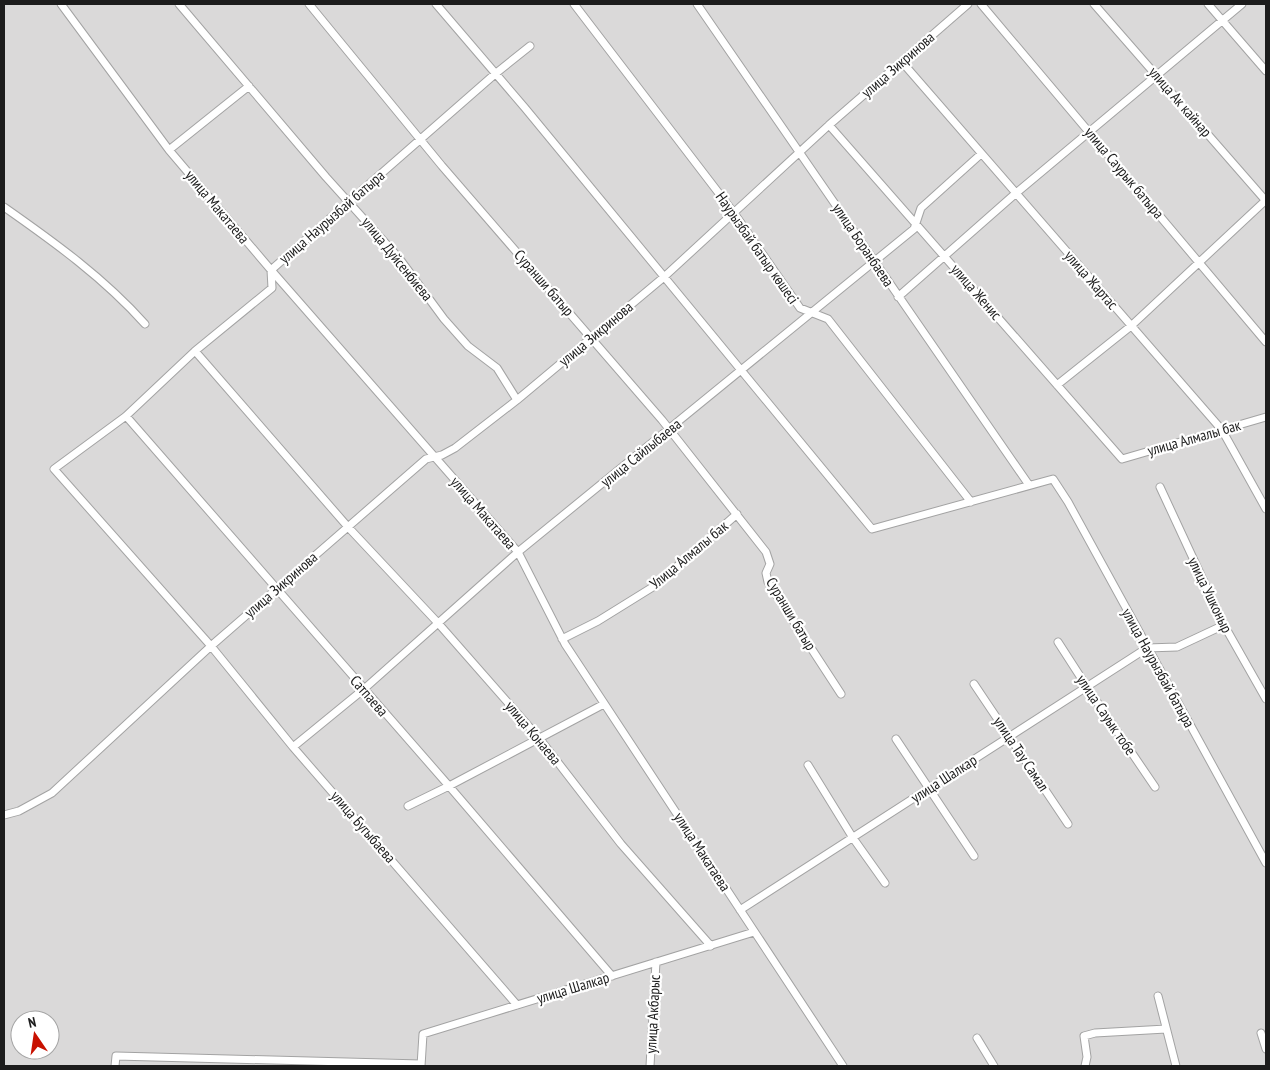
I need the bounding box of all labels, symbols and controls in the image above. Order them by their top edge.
street label: улица Зикринова [857,28,938,102]
street label: улица Ак кайнар [1145,63,1216,141]
street label: улица Саурык батыра [1080,123,1168,222]
street label: улица Макатаева [181,166,254,247]
street label: улица Наурызбай батыра [275,166,388,268]
street label: Наурызбай батыр көшесі [712,188,803,307]
street label: улица Боранбаева [828,199,898,290]
street label: улица Дуйсенбиева [358,213,437,305]
street label: Суранши батыр [510,246,578,320]
street label: улица Жартас [1061,246,1123,314]
street label: улица Женис [947,260,1006,324]
street label: улица Зикринова [555,297,637,370]
street label: улица Сайлыбаева [597,414,685,491]
street label: улица Алмалы бак [1145,415,1243,460]
street label: улица Макатаева [447,472,520,553]
street label: Улица Алмалы бак [646,516,732,593]
street label: улица Зикринова [240,548,321,622]
street label: улица Ушконыр [1184,554,1237,636]
street label: Суранши батыр [762,574,821,654]
street label: улица Наурызбай батыра [1118,605,1199,731]
street label: Сатпаева [346,671,392,720]
street label: улица Сауык тобе [1072,671,1140,759]
street label: улица Конаева [501,697,566,769]
street label: улица Тау Самал [989,713,1053,795]
street label: улица Шалкар [907,750,980,807]
street label: улица Бугыбаева [327,787,400,867]
street label: улица Макатаева [670,809,735,895]
street label: улица Шалкар [534,967,611,1008]
street label: улица Акбарыс [641,973,664,1054]
north arrow [10,1010,60,1060]
text: N [26,1013,38,1032]

